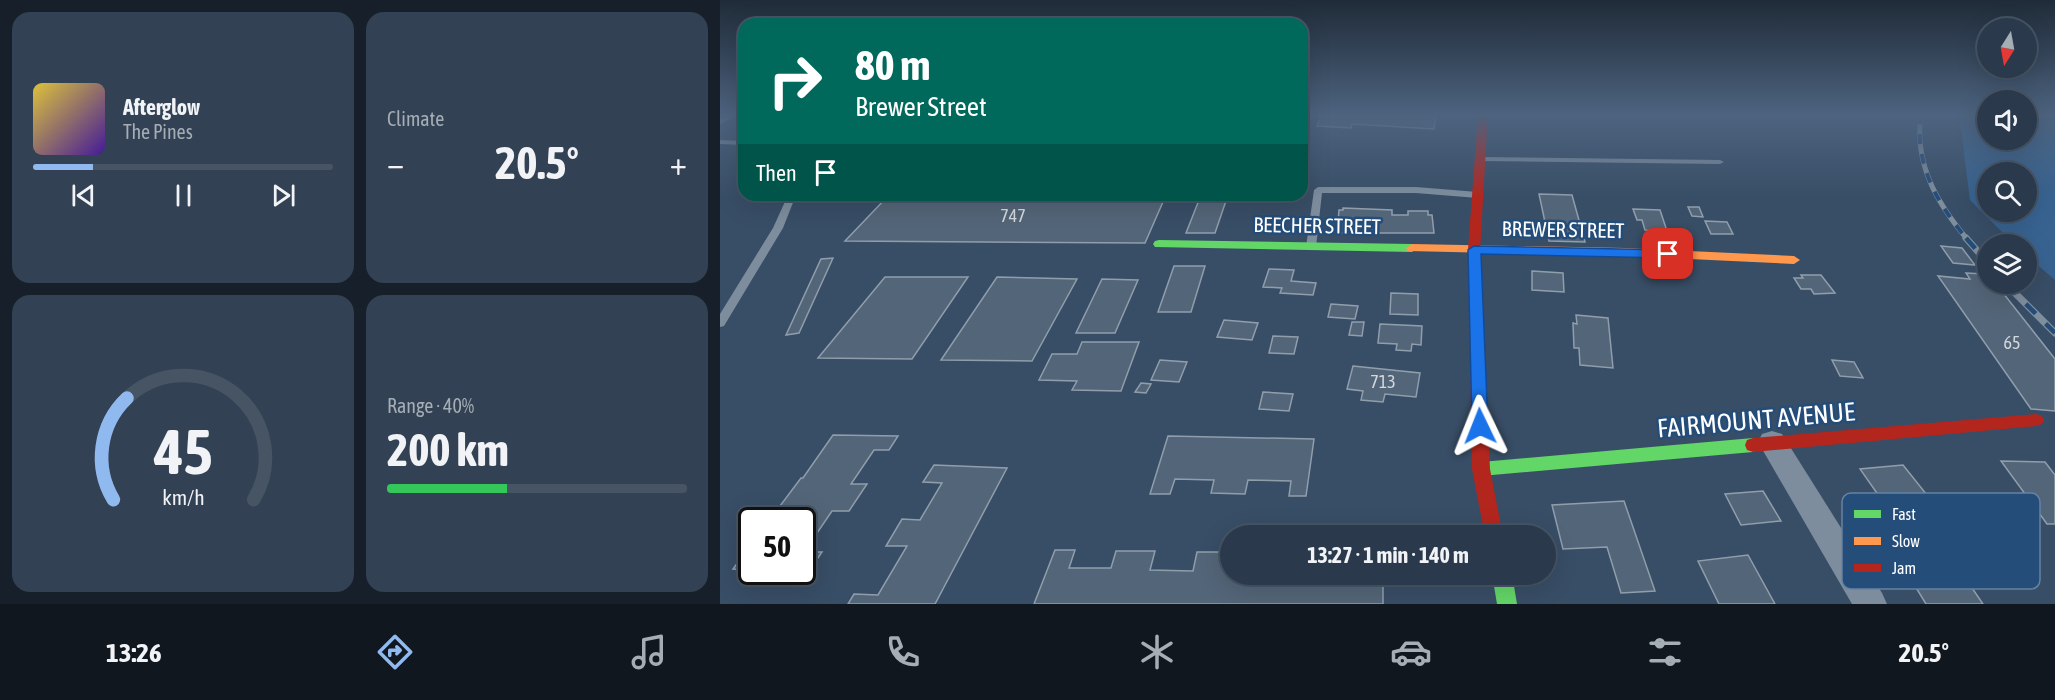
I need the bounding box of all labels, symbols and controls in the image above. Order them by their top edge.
north arrow [1977,18,2037,78]
map controls [1977,18,2037,294]
text: 80 m [855,41,930,89]
icon: right [756,42,834,120]
button: sound [1977,90,2037,150]
text: Brewer Street [855,91,987,122]
text: Afterglow [123,94,200,120]
text: Climate [387,107,444,130]
text: The Pines [123,120,193,143]
text: 20.5° [495,137,579,189]
text: − [387,144,404,182]
text: + [670,144,687,182]
icon: arrive [809,156,842,189]
text: Then [756,160,797,186]
button: search [1977,162,2037,222]
icon: previous [67,179,100,212]
icon: pause [167,179,200,212]
icon: next [267,179,300,212]
house number: 747 [1000,205,1026,226]
street label: BEECHER STREET [1253,212,1381,238]
street label: BREWER STREET [1502,216,1625,242]
pin [1642,228,1693,279]
button: layers [1977,234,2037,294]
icon: arrive [1651,237,1684,270]
house number: 65 [2004,332,2020,353]
house number: 713 [1370,371,1396,392]
text: Range · 40% [387,394,474,417]
position arrow [1448,394,1512,458]
street label: FAIRMOUNT AVENUE [1656,396,1856,444]
text: 45 [153,416,212,487]
text: 200 km [387,424,509,476]
text: km/h [162,486,204,511]
legend [1842,493,2040,589]
text: Fast [1892,505,1916,523]
speed limit sign: 50 [738,507,816,585]
text: Slow [1892,532,1920,550]
text: 13:27 · 1 min · 140 m [1307,542,1469,568]
text: Jam [1892,559,1916,577]
icon: directions [374,631,416,673]
icon: music [628,631,670,673]
icon: phone [882,631,924,673]
icon: climate [1136,631,1178,673]
icon: car [1390,631,1432,673]
icon: filters [1644,631,1686,673]
text: 13:26 [106,637,162,668]
text: 20.5° [1899,637,1949,668]

